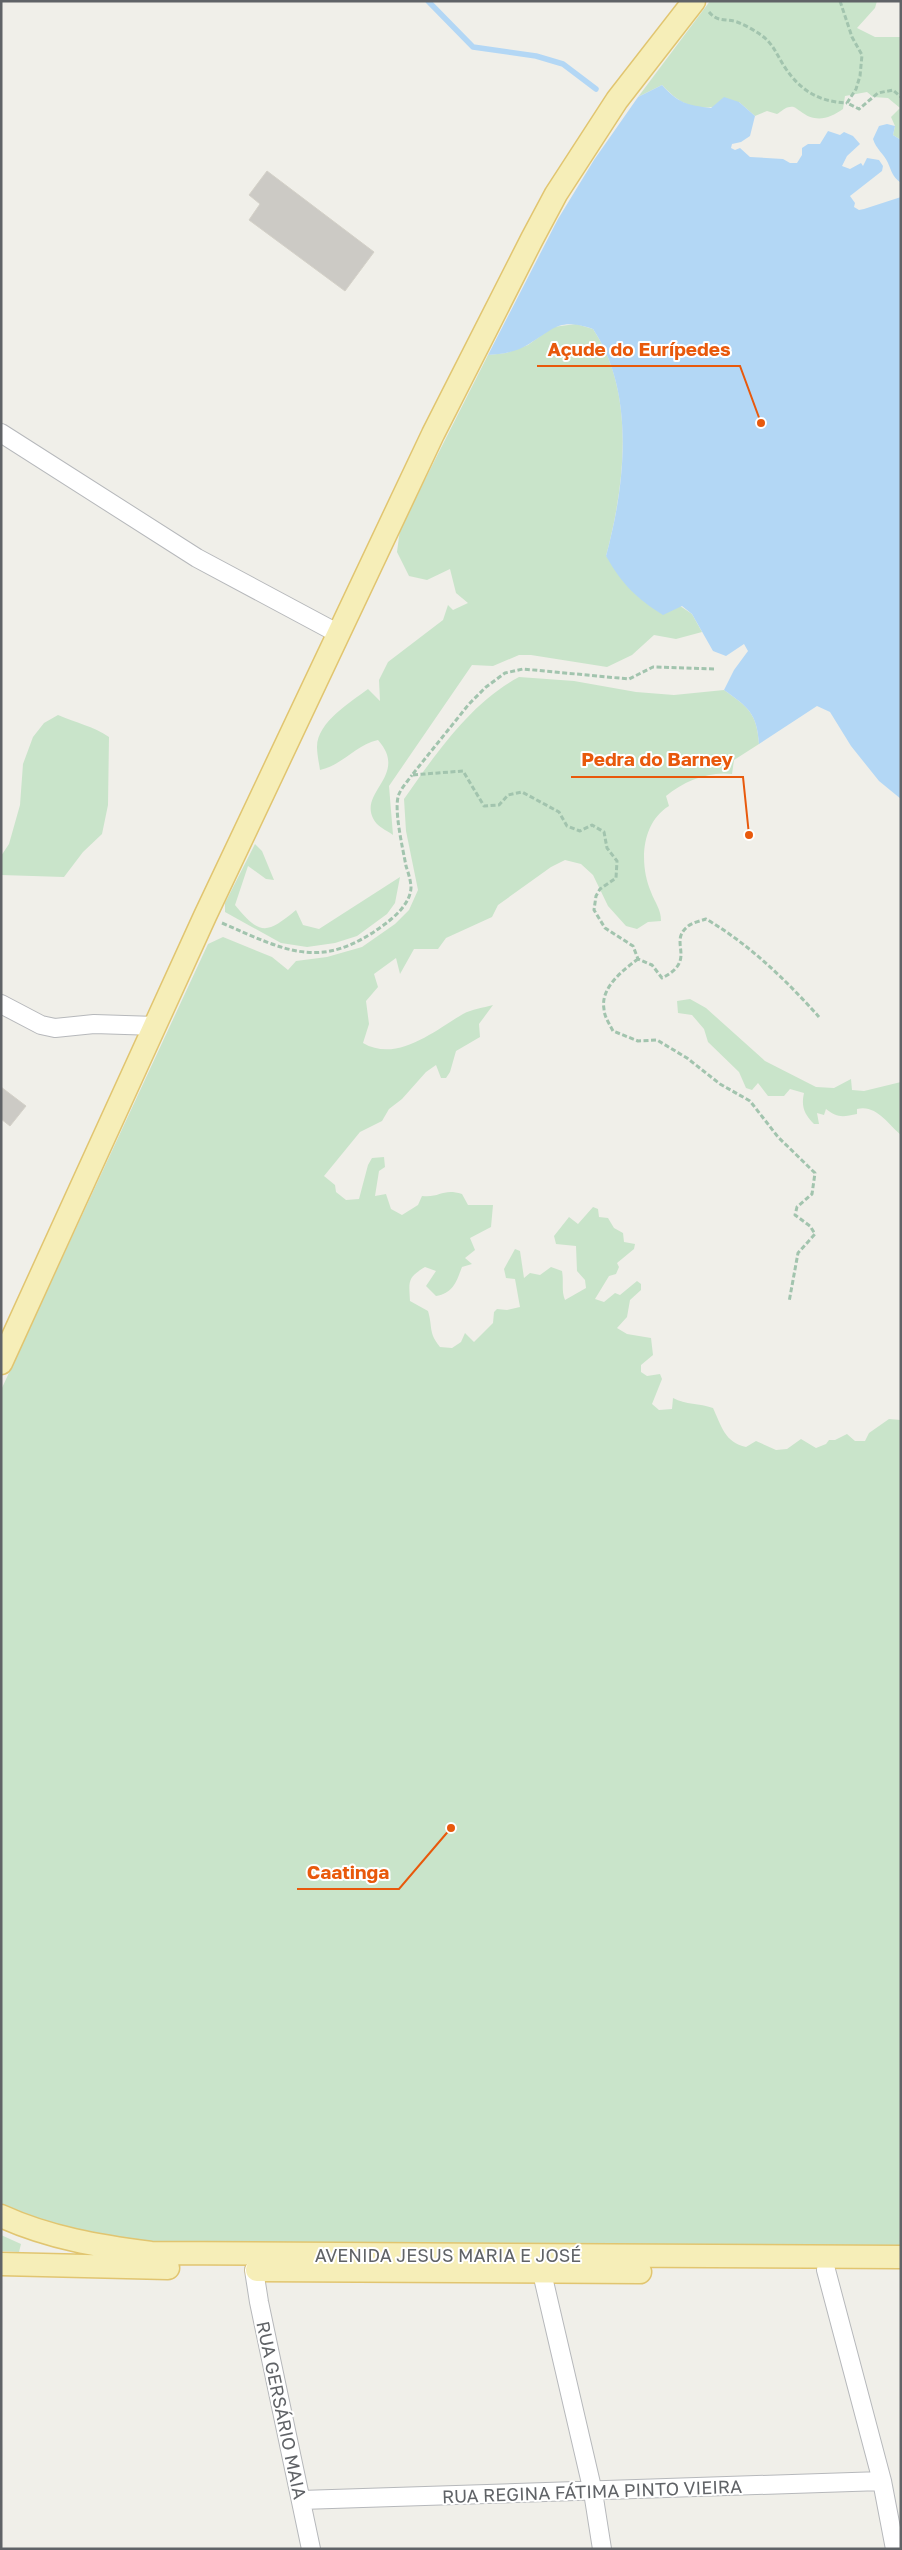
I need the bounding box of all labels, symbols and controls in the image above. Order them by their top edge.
callout: Açude do Eurípedes [537,332,740,366]
text: Açude do Eurípedes [547,337,731,360]
callout: Pedra do Barney [571,743,743,777]
text: Pedra do Barney [581,747,733,770]
callout: Caatinga [297,1855,399,1889]
text: Caatinga [307,1860,389,1883]
street label: AVENIDA JESUS MARIA E JOSÉ [315,2244,581,2266]
street label: RUA GERSÁRIO MAIA [252,2319,312,2501]
street label: RUA REGINA FÁTIMA PINTO VIEIRA [441,2475,743,2507]

